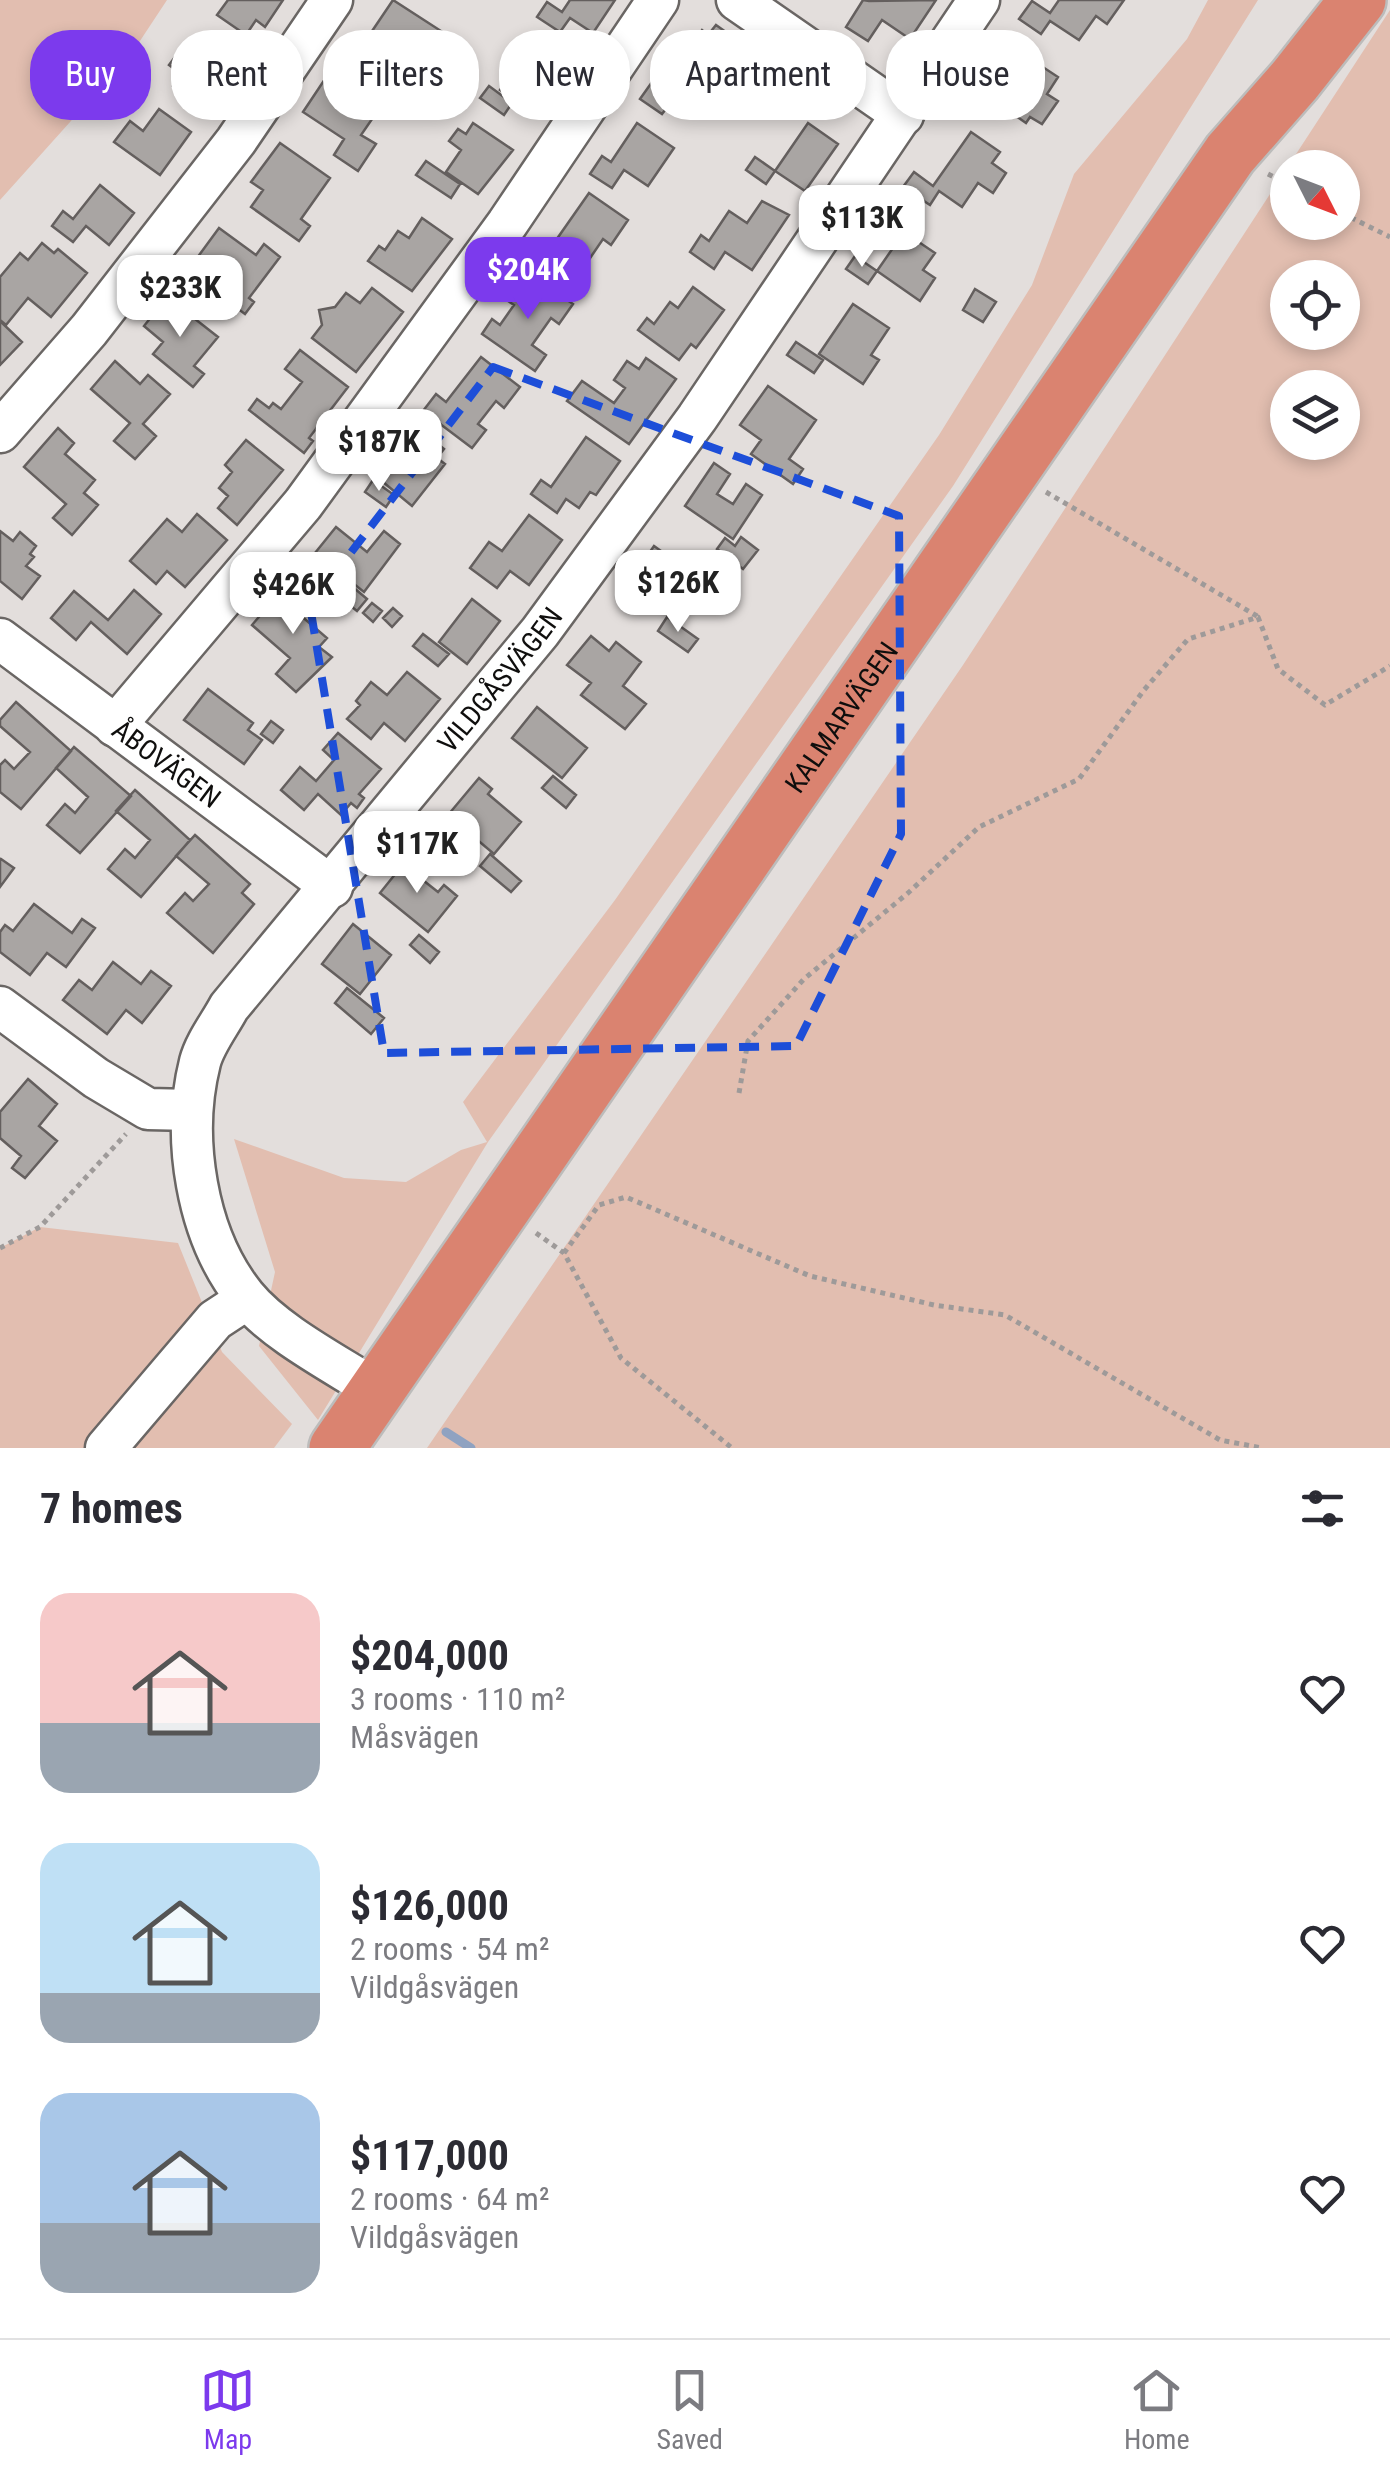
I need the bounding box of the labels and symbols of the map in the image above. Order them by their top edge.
north arrow [1270,150,1360,240]
pin: $113K [792,185,932,270]
pin: $204K [458,237,598,322]
pin: $233K [110,255,250,340]
pin: $187K [309,409,449,494]
pin: $126K [608,550,748,635]
pin: $426K [223,552,363,637]
street label: VILDGÅSVÄGEN [431,601,569,759]
street label: KALMARVÄGEN [778,636,905,799]
street label: ÅBOVÄGEN [106,712,227,815]
pin: $117K [347,811,487,896]

